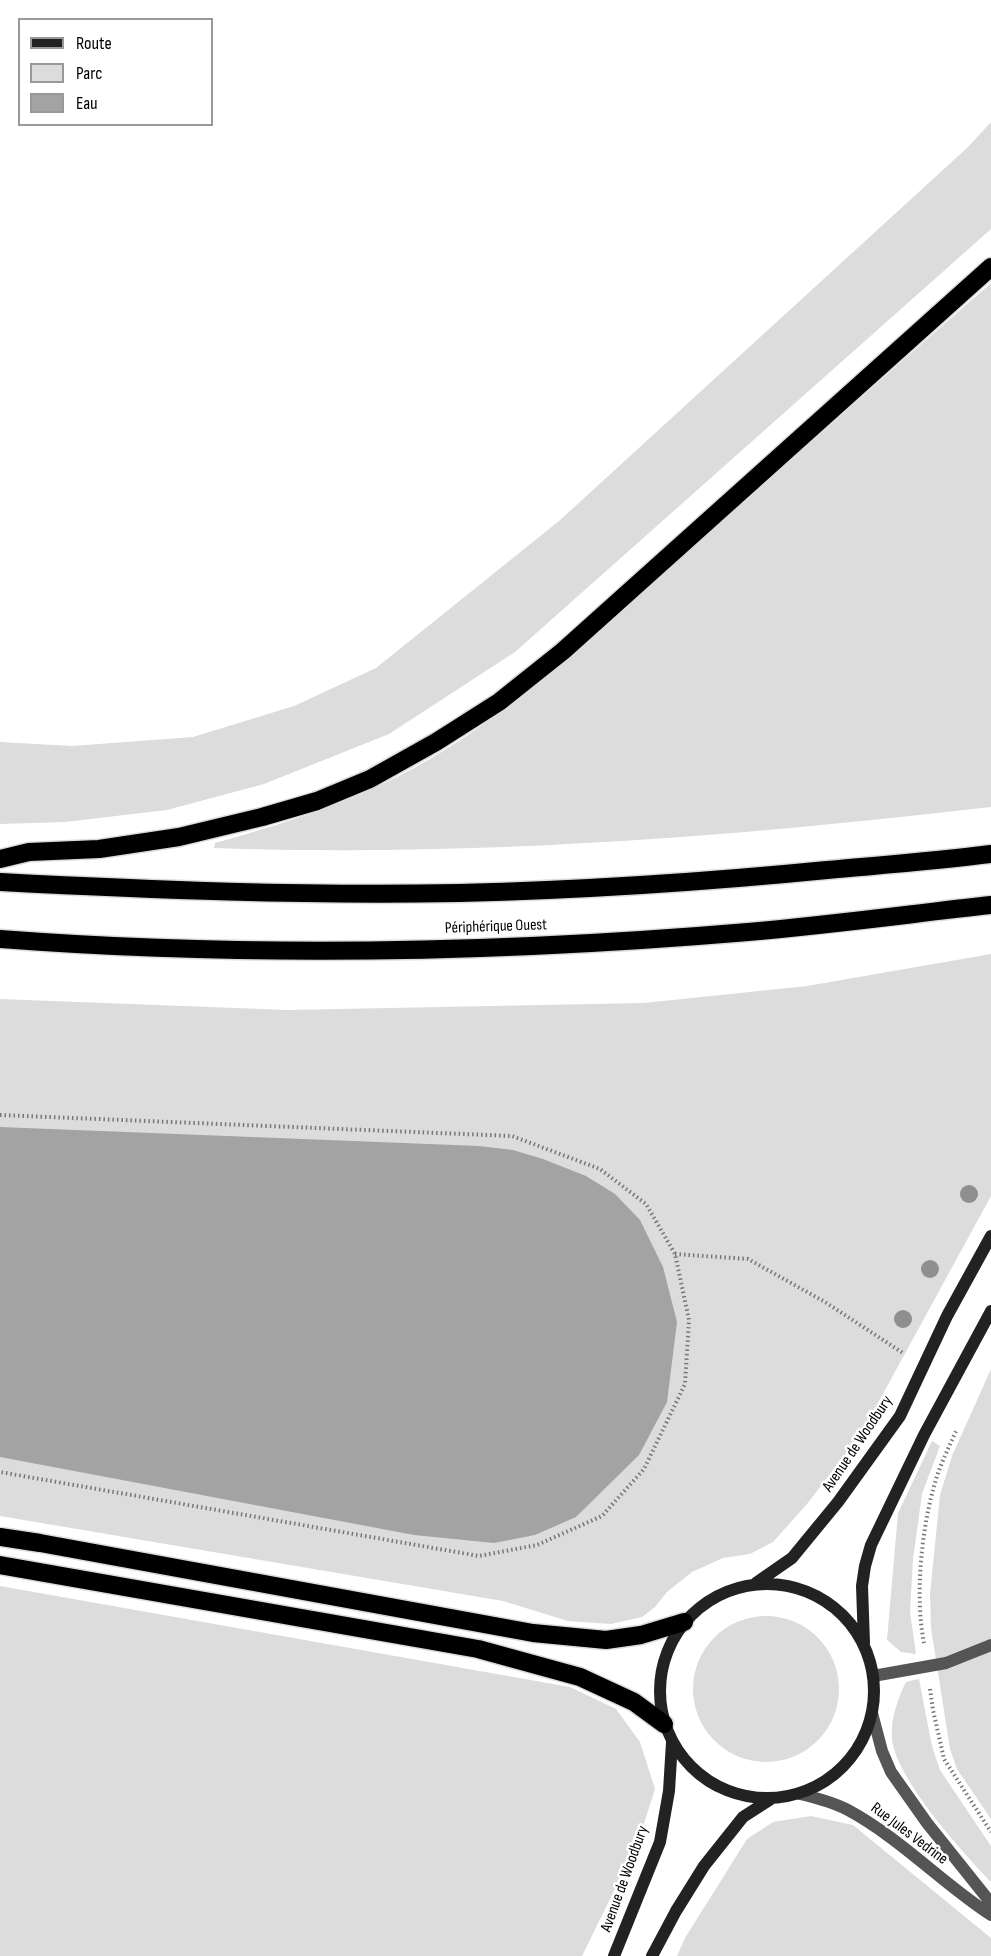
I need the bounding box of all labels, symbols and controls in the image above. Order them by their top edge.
legend [18,18,213,126]
text: Route [76,33,112,54]
text: Parc [76,63,102,84]
text: Eau [76,93,98,114]
street label: Périphérique Ouest [445,916,547,938]
street label: Avenue de Woodbury [819,1392,897,1496]
street label: Rue Jules Vedrine [867,1799,951,1869]
street label: Avenue de Woodbury [597,1823,653,1935]

